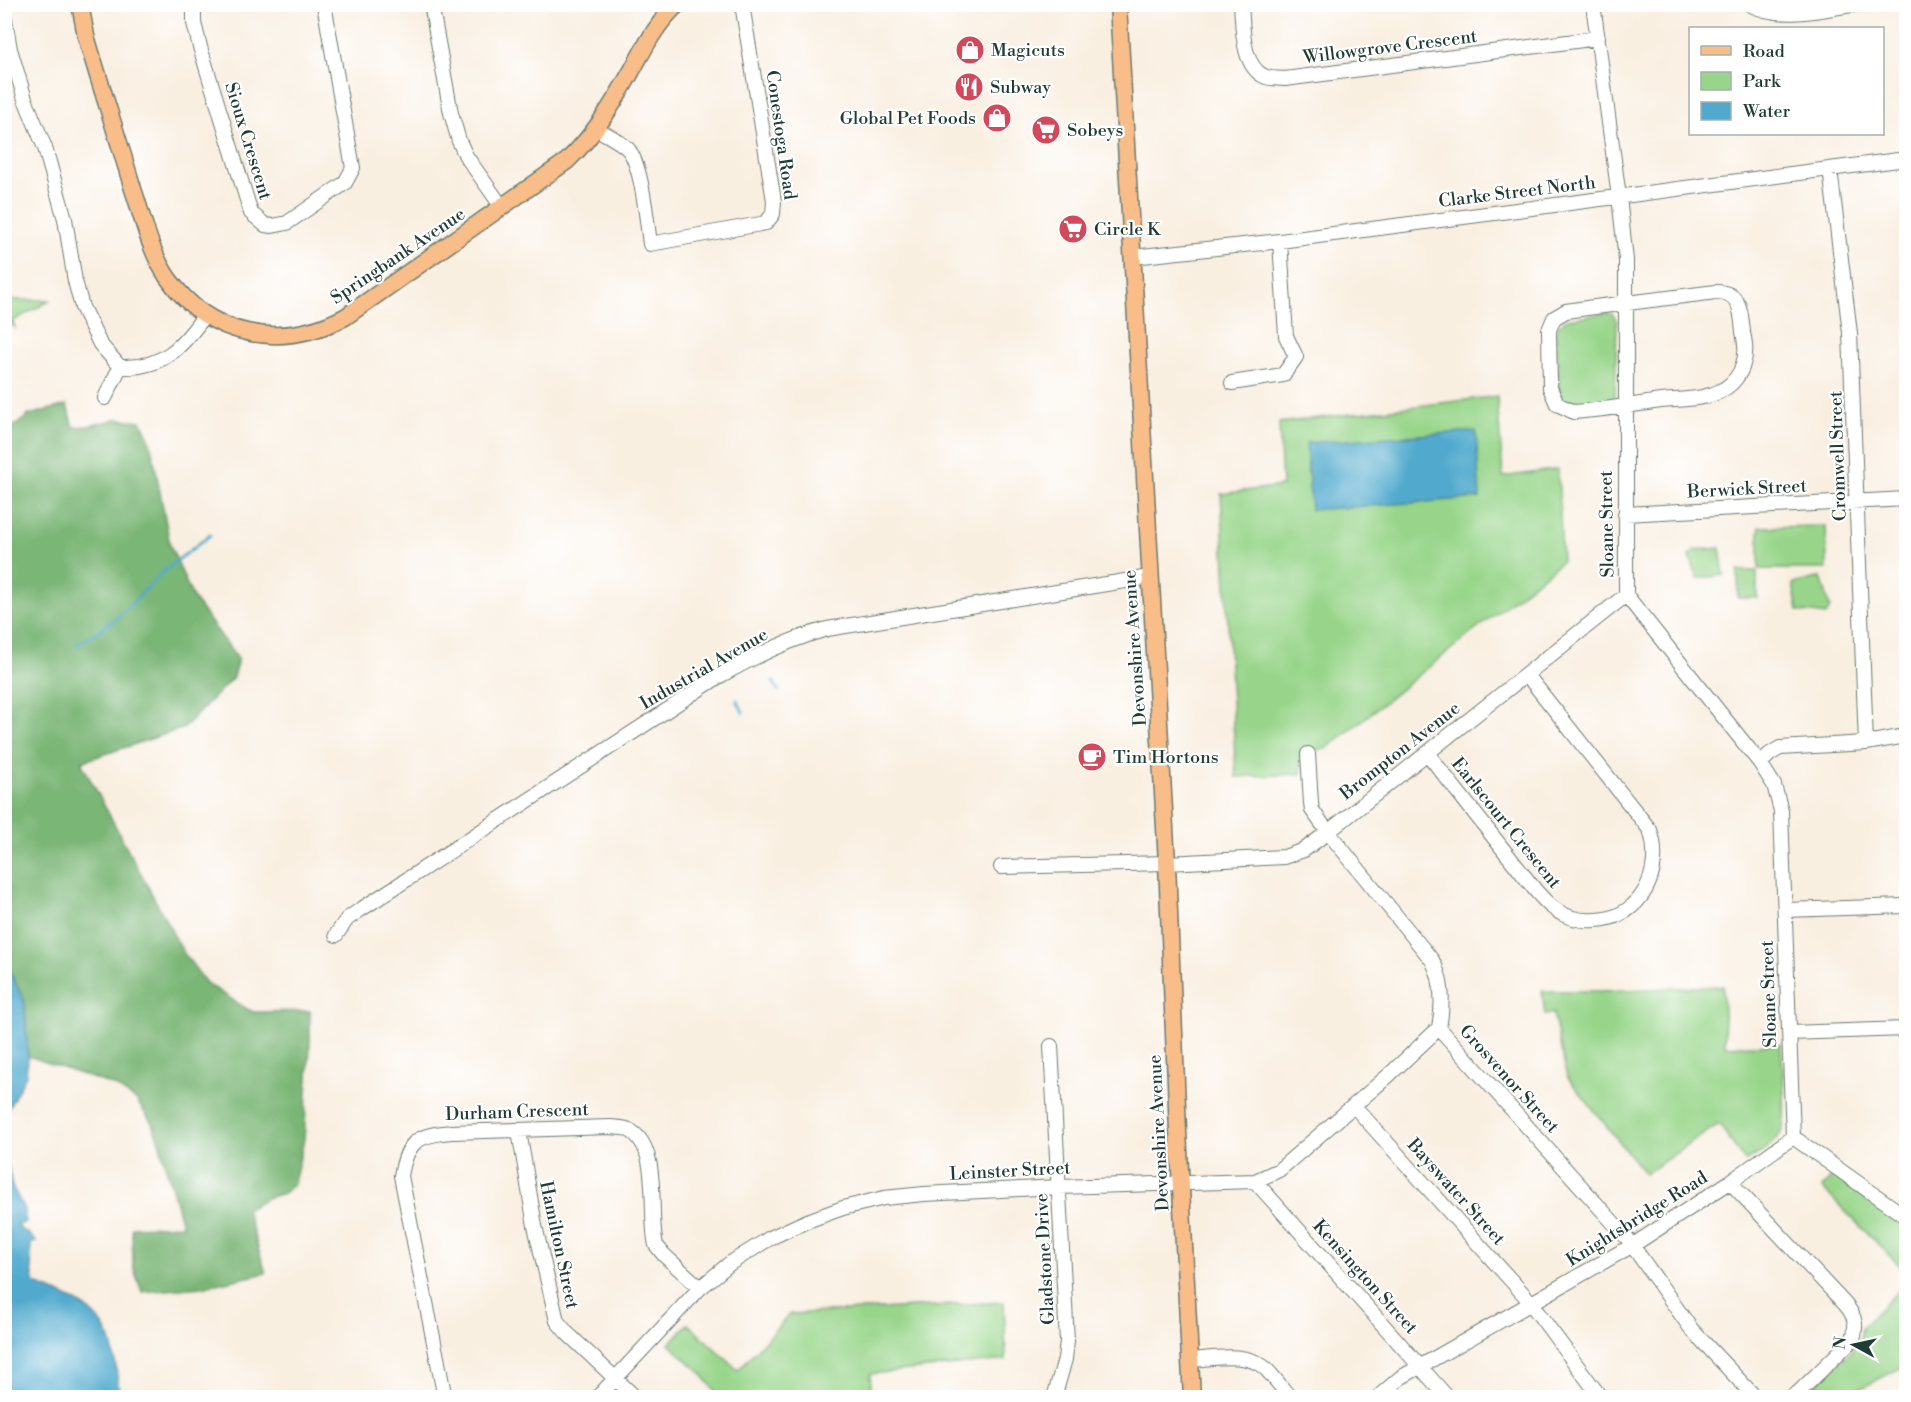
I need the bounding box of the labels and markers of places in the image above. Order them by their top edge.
shop icon: Magicuts [954,34,986,66]
place label: Magicuts [991,39,1065,62]
restaurant icon: Subway [953,71,985,103]
place label: Subway [990,76,1051,99]
shop icon: Global Pet Foods [981,102,1013,134]
place label: Global Pet Foods [840,107,976,130]
supermarket icon: Sobeys [1030,114,1062,146]
place label: Sobeys [1067,119,1123,142]
supermarket icon: Circle K [1057,213,1089,245]
place label: Circle K [1094,218,1162,241]
cafe icon: Tim Hortons [1076,741,1108,773]
place label: Tim Hortons [1113,746,1219,769]

